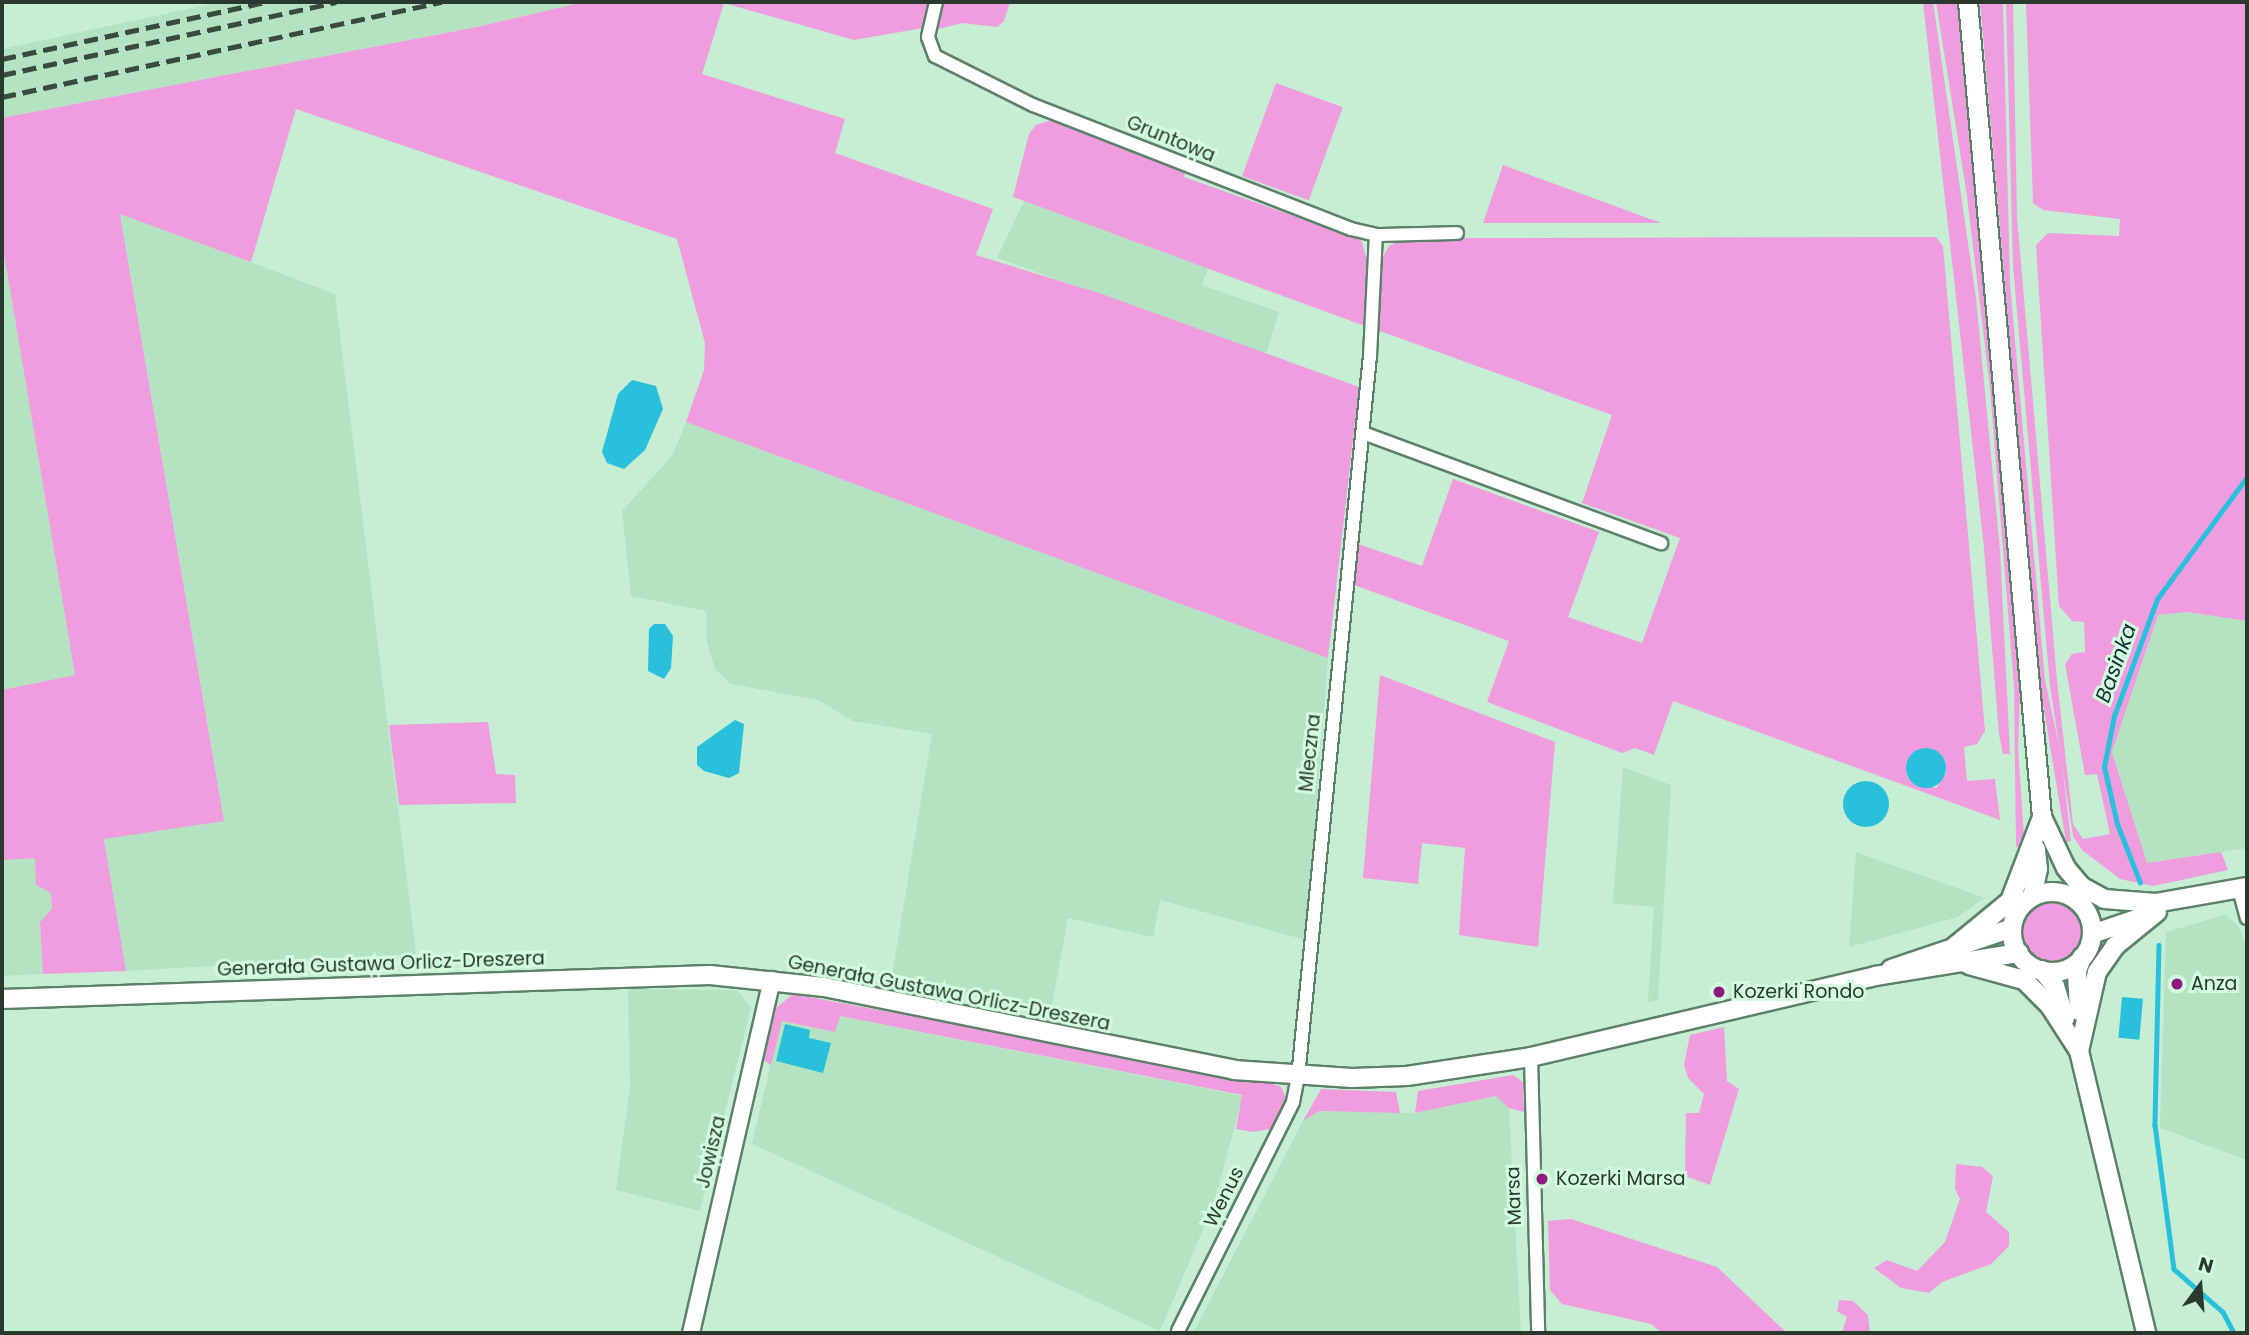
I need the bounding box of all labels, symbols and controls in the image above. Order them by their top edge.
street label: Gruntowa [1123,111,1219,167]
water label: Basinka [2090,620,2142,706]
street label: Mleczna [1295,713,1325,793]
street label: Generała Gustawa Orlicz-Dreszera [217,947,545,981]
street label: Generała Gustawa Orlicz-Dreszera [786,951,1112,1035]
place label: Anza [2191,973,2237,995]
marker: Anza [2169,976,2185,992]
place label: Kozerki Rondo [1733,981,1864,1003]
marker: Kozerki Rondo [1711,984,1727,1000]
street label: Jowisza [692,1113,730,1191]
street label: Wenus [1199,1163,1249,1231]
street label: Marsa [1502,1166,1526,1226]
place label: Kozerki Marsa [1556,1168,1686,1190]
marker: Kozerki Marsa [1534,1171,1550,1187]
text: N [2195,1250,2217,1280]
north arrow [2165,1251,2235,1321]

